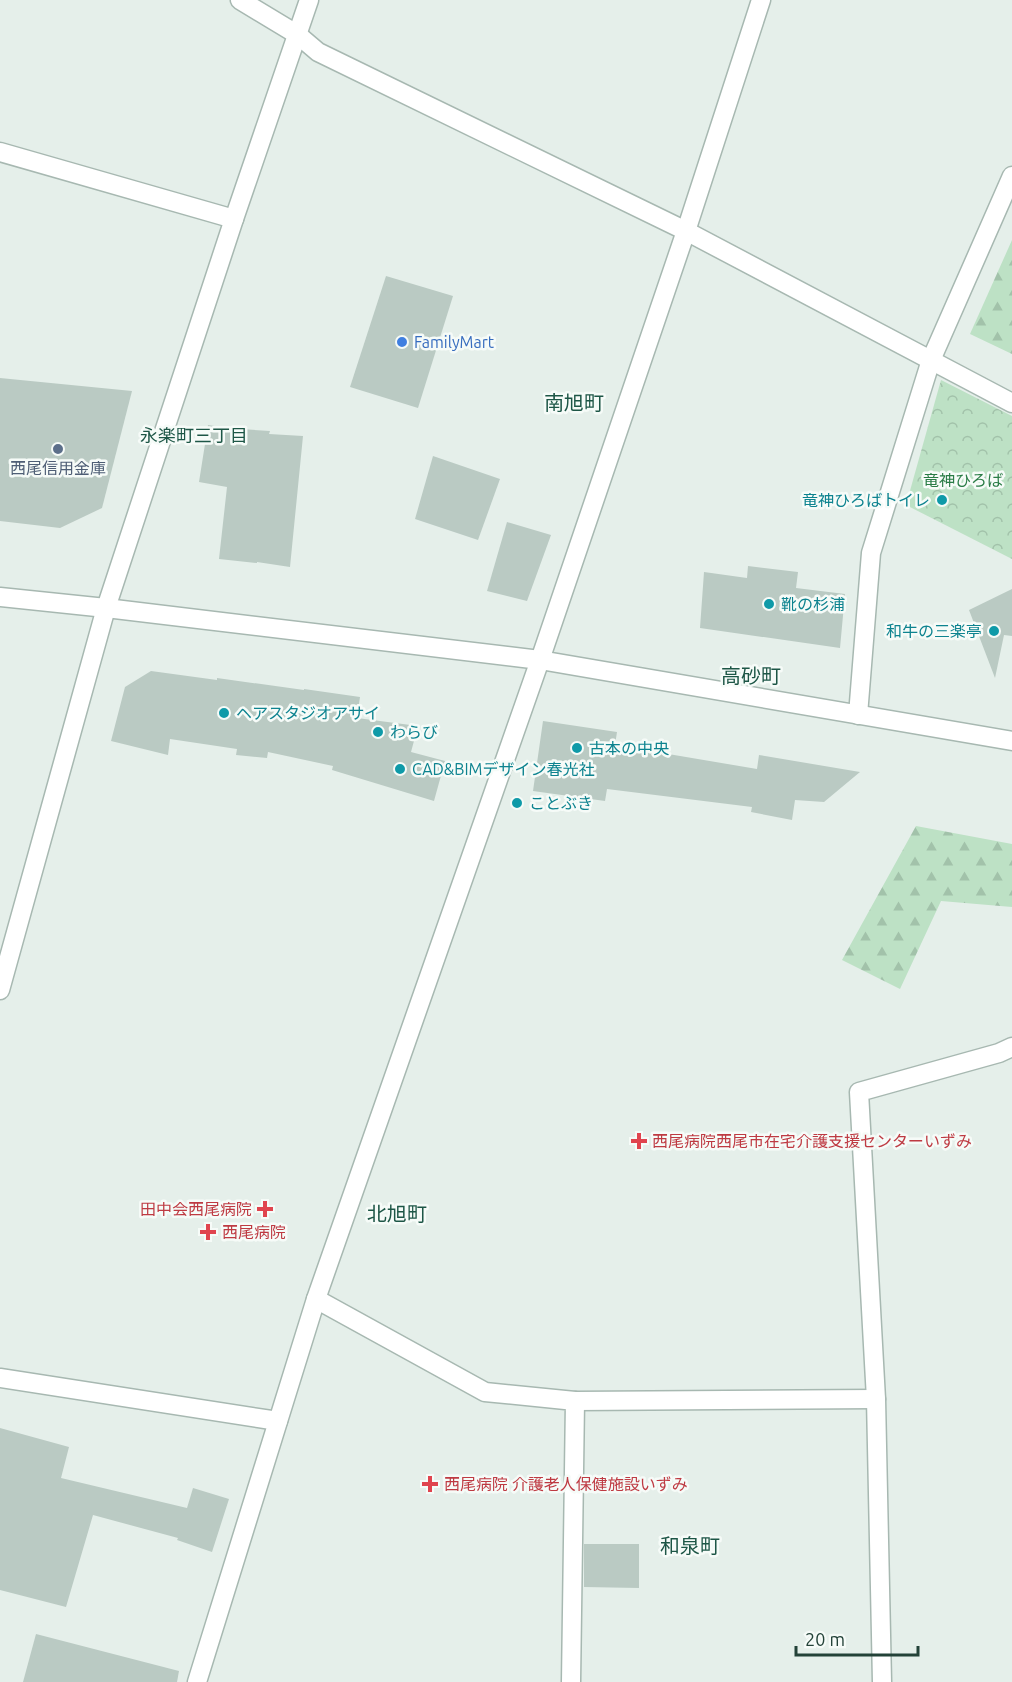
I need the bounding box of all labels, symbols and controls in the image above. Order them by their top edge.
place label: FamilyMart [414,333,495,351]
marker: FamilyMart [395,335,409,349]
district label: 南旭町 [544,391,604,414]
district label: 永楽町三丁目 [140,425,248,445]
marker: 西尾信用金庫 [51,442,65,456]
place label: 西尾信用金庫 [10,459,106,477]
park label: 竜神ひろば [923,471,1003,489]
place label: 竜神ひろばトイレ [802,491,930,509]
marker: 竜神ひろばトイレ [935,493,949,507]
place label: 靴の杉浦 [781,595,845,613]
marker: 靴の杉浦 [762,597,776,611]
place label: 和牛の三楽亭 [886,622,982,640]
marker: 和牛の三楽亭 [987,624,1001,638]
district label: 高砂町 [721,664,781,687]
place label: ヘアスタジオアサイ [236,704,380,722]
marker: ヘアスタジオアサイ [217,706,231,720]
place label: わらび [390,723,438,741]
marker: わらび [371,725,385,739]
place label: 古本の中央 [589,739,669,757]
marker: 古本の中央 [570,741,584,755]
place label: CAD&BIMデザイン春光社 [412,760,595,778]
marker: CAD&BIMデザイン春光社 [393,762,407,776]
place label: ことぶき [529,794,593,812]
marker: ことぶき [510,796,524,810]
marker: 西尾病院西尾市在宅介護支援センターいずみ [630,1132,648,1150]
place label: 西尾病院西尾市在宅介護支援センターいずみ [652,1132,972,1150]
place label: 田中会西尾病院 [140,1200,252,1218]
marker: 田中会西尾病院 [256,1200,274,1218]
district label: 北旭町 [367,1202,427,1225]
marker: 西尾病院 [199,1223,217,1241]
place label: 西尾病院 [222,1223,286,1241]
marker: 西尾病院 介護老人保健施設いずみ [421,1475,439,1493]
place label: 西尾病院 介護老人保健施設いずみ [444,1475,688,1493]
district label: 和泉町 [660,1534,720,1557]
scale bar [796,1619,918,1657]
text: 20 m [805,1629,845,1649]

